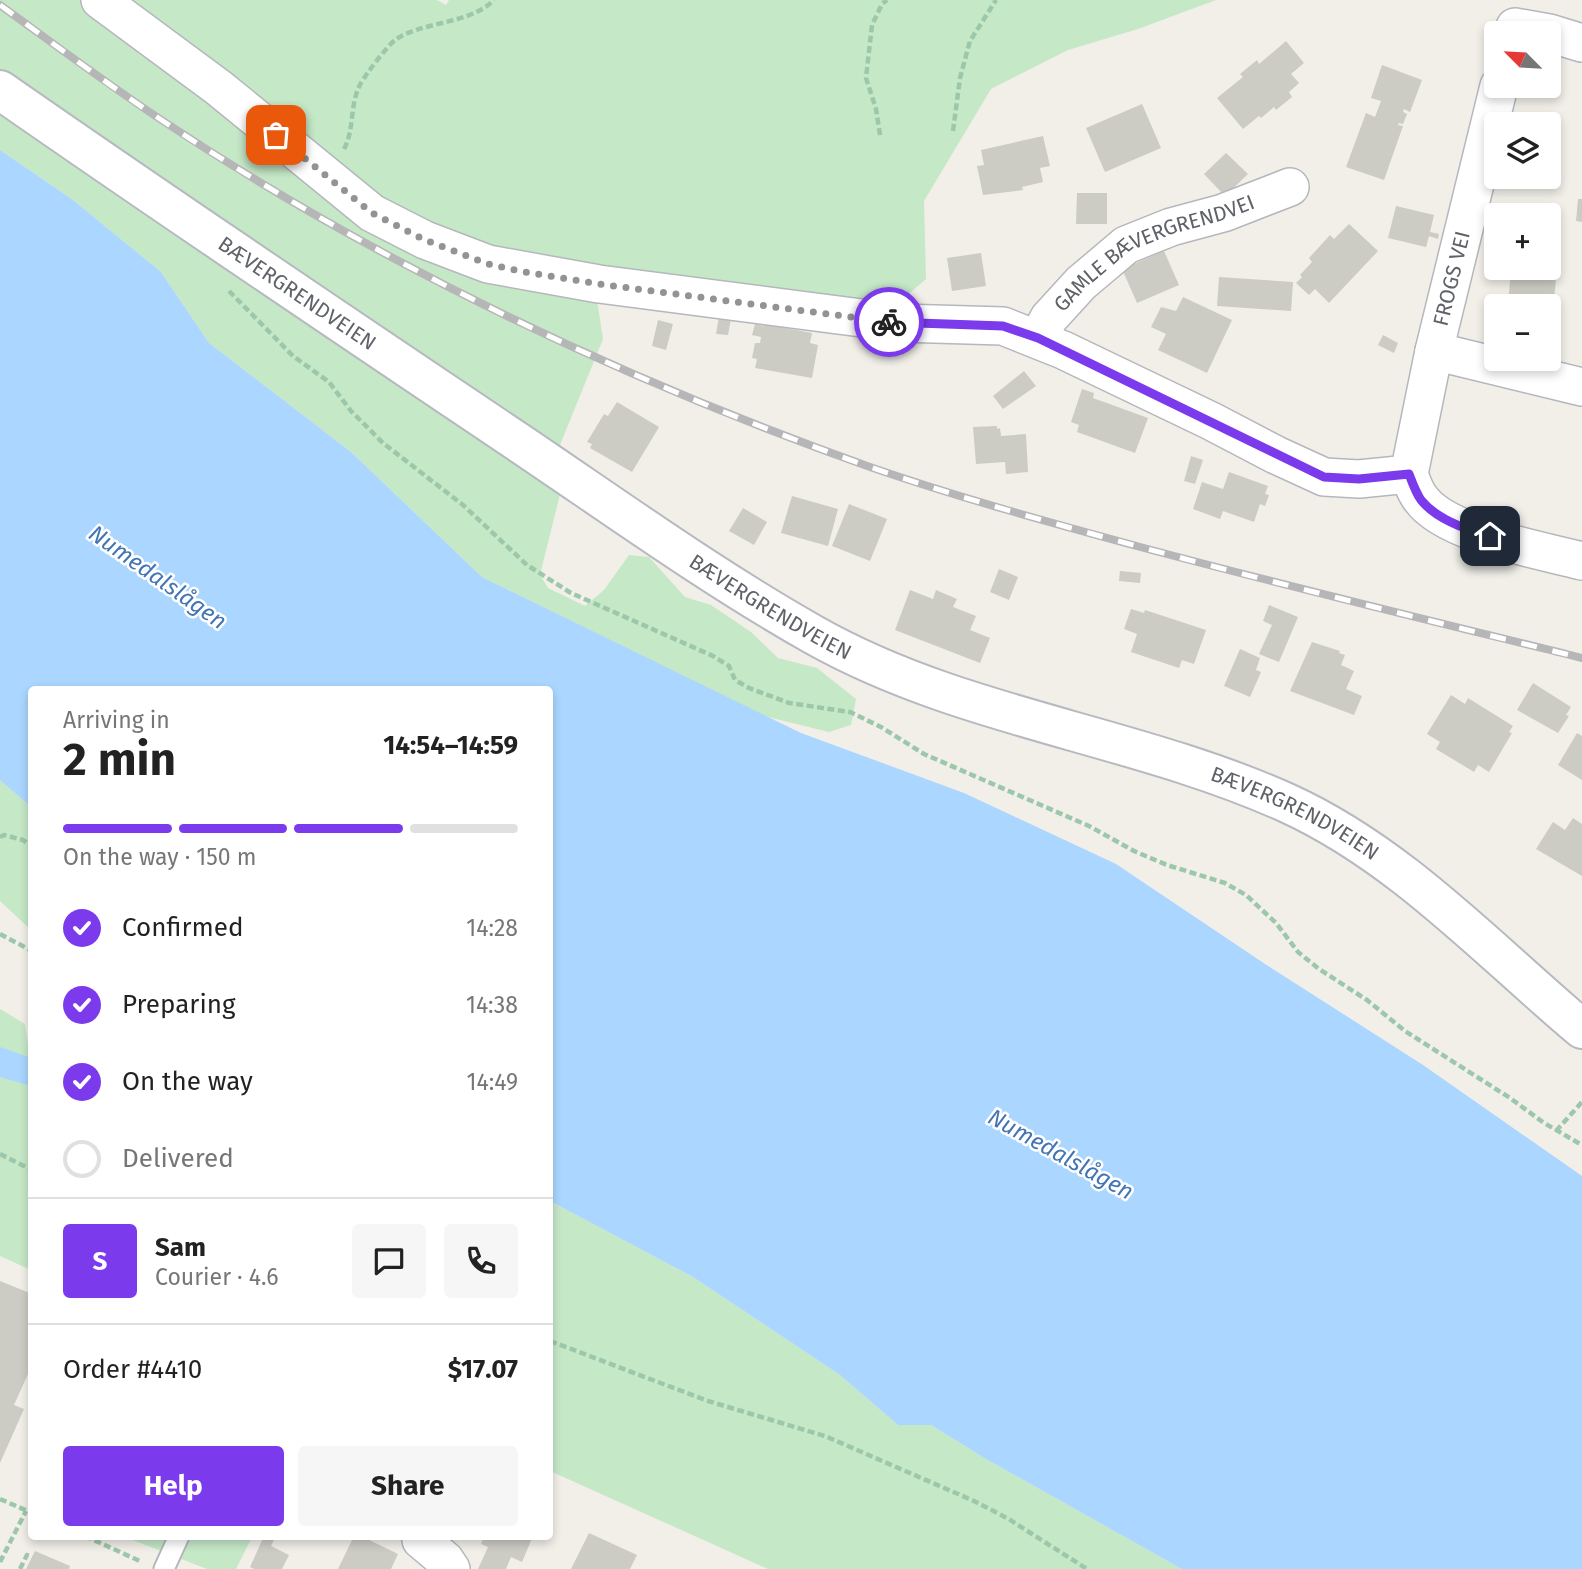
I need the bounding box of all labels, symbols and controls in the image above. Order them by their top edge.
north arrow [1484,21,1561,98]
map controls [1484,21,1561,371]
pin [246,105,306,165]
button: layers [1484,112,1561,189]
icon: bag [257,116,295,154]
street label: GAMLE BÆVERGRENDVEI [1048,189,1258,317]
button: + [1484,203,1561,280]
street label: FROGS VEI [1428,229,1476,329]
street label: BÆVERGRENDVEIEN [213,231,381,356]
courier [854,287,924,357]
button: − [1484,294,1561,371]
icon: bike [870,303,908,341]
pin [1460,506,1520,566]
icon: home [1471,517,1509,555]
water label: Numedalslågen [84,519,232,635]
street label: BÆVERGRENDVEIEN [684,548,856,666]
text: Arriving in [63,706,170,734]
text: 14:54–14:59 [383,730,518,761]
text: 2 min [63,732,176,787]
street label: BÆVERGRENDVEIEN [1207,761,1384,866]
text: On the way · 150 m [63,843,256,871]
icon: check [63,909,101,947]
text: Confirmed [122,912,243,943]
text: 14:28 [466,914,518,942]
icon: check [63,986,101,1024]
text: Preparing [122,989,235,1020]
text: 14:38 [466,991,518,1019]
icon: check [63,1063,101,1101]
text: On the way [122,1066,253,1097]
text: 14:49 [467,1068,518,1096]
water label: Numedalslågen [983,1102,1139,1206]
text: Delivered [122,1143,234,1174]
button: chat [352,1224,426,1298]
button: phone [444,1224,518,1298]
text: Sam [155,1232,206,1263]
text: S [93,1246,107,1277]
text: Courier · 4.6 [155,1263,279,1291]
text: Order #4410 [63,1354,202,1385]
text: $17.07 [448,1354,518,1385]
button: Help [63,1446,284,1526]
button: Share [298,1446,518,1526]

